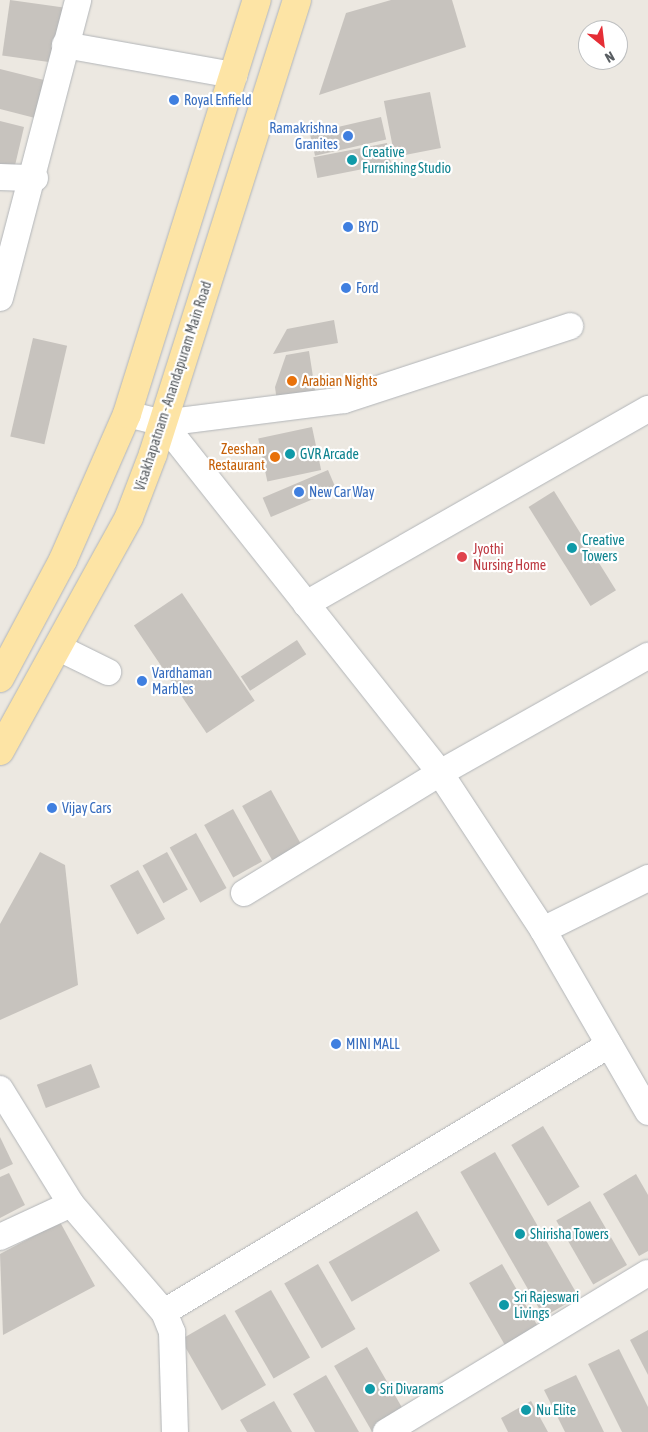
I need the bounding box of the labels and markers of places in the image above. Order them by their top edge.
place label: Royal Enfield [184,92,252,108]
marker: Royal Enfield [168,94,180,106]
place label: Ramakrishna Granites [269,120,338,152]
marker: Ramakrishna Granites [342,130,354,142]
place label: Creative Furnishing Studio [362,144,451,176]
marker: Creative Furnishing Studio [346,154,358,166]
place label: BYD [358,219,379,235]
marker: BYD [342,221,354,233]
place label: Ford [356,280,379,296]
marker: Ford [340,282,352,294]
place label: Arabian Nights [302,373,378,389]
marker: Arabian Nights [286,375,298,387]
place label: Zeeshan Restaurant [208,441,265,474]
place label: GVR Arcade [300,446,359,462]
marker: GVR Arcade [284,448,296,460]
marker: Zeeshan Restaurant [269,451,281,463]
place label: New Car Way [309,484,375,500]
marker: New Car Way [293,486,305,498]
place label: Creative Towers [582,532,625,564]
place label: Jyothi Nursing Home [473,541,546,574]
marker: Creative Towers [566,542,578,554]
marker: Jyothi Nursing Home [455,550,469,564]
place label: Vardhaman Marbles [152,665,212,698]
marker: Vardhaman Marbles [136,675,148,687]
place label: Vijay Cars [62,800,111,816]
marker: Vijay Cars [46,802,58,814]
place label: MINI MALL [346,1036,400,1052]
marker: MINI MALL [330,1038,342,1050]
place label: Shirisha Towers [530,1226,609,1242]
marker: Shirisha Towers [514,1228,526,1240]
place label: Sri Rajeswari Livings [514,1289,579,1321]
marker: Sri Rajeswari Livings [498,1299,510,1311]
place label: Sri Divarams [380,1381,444,1397]
marker: Sri Divarams [364,1383,376,1395]
place label: Nu Elite [536,1402,576,1418]
marker: Nu Elite [520,1404,532,1416]

